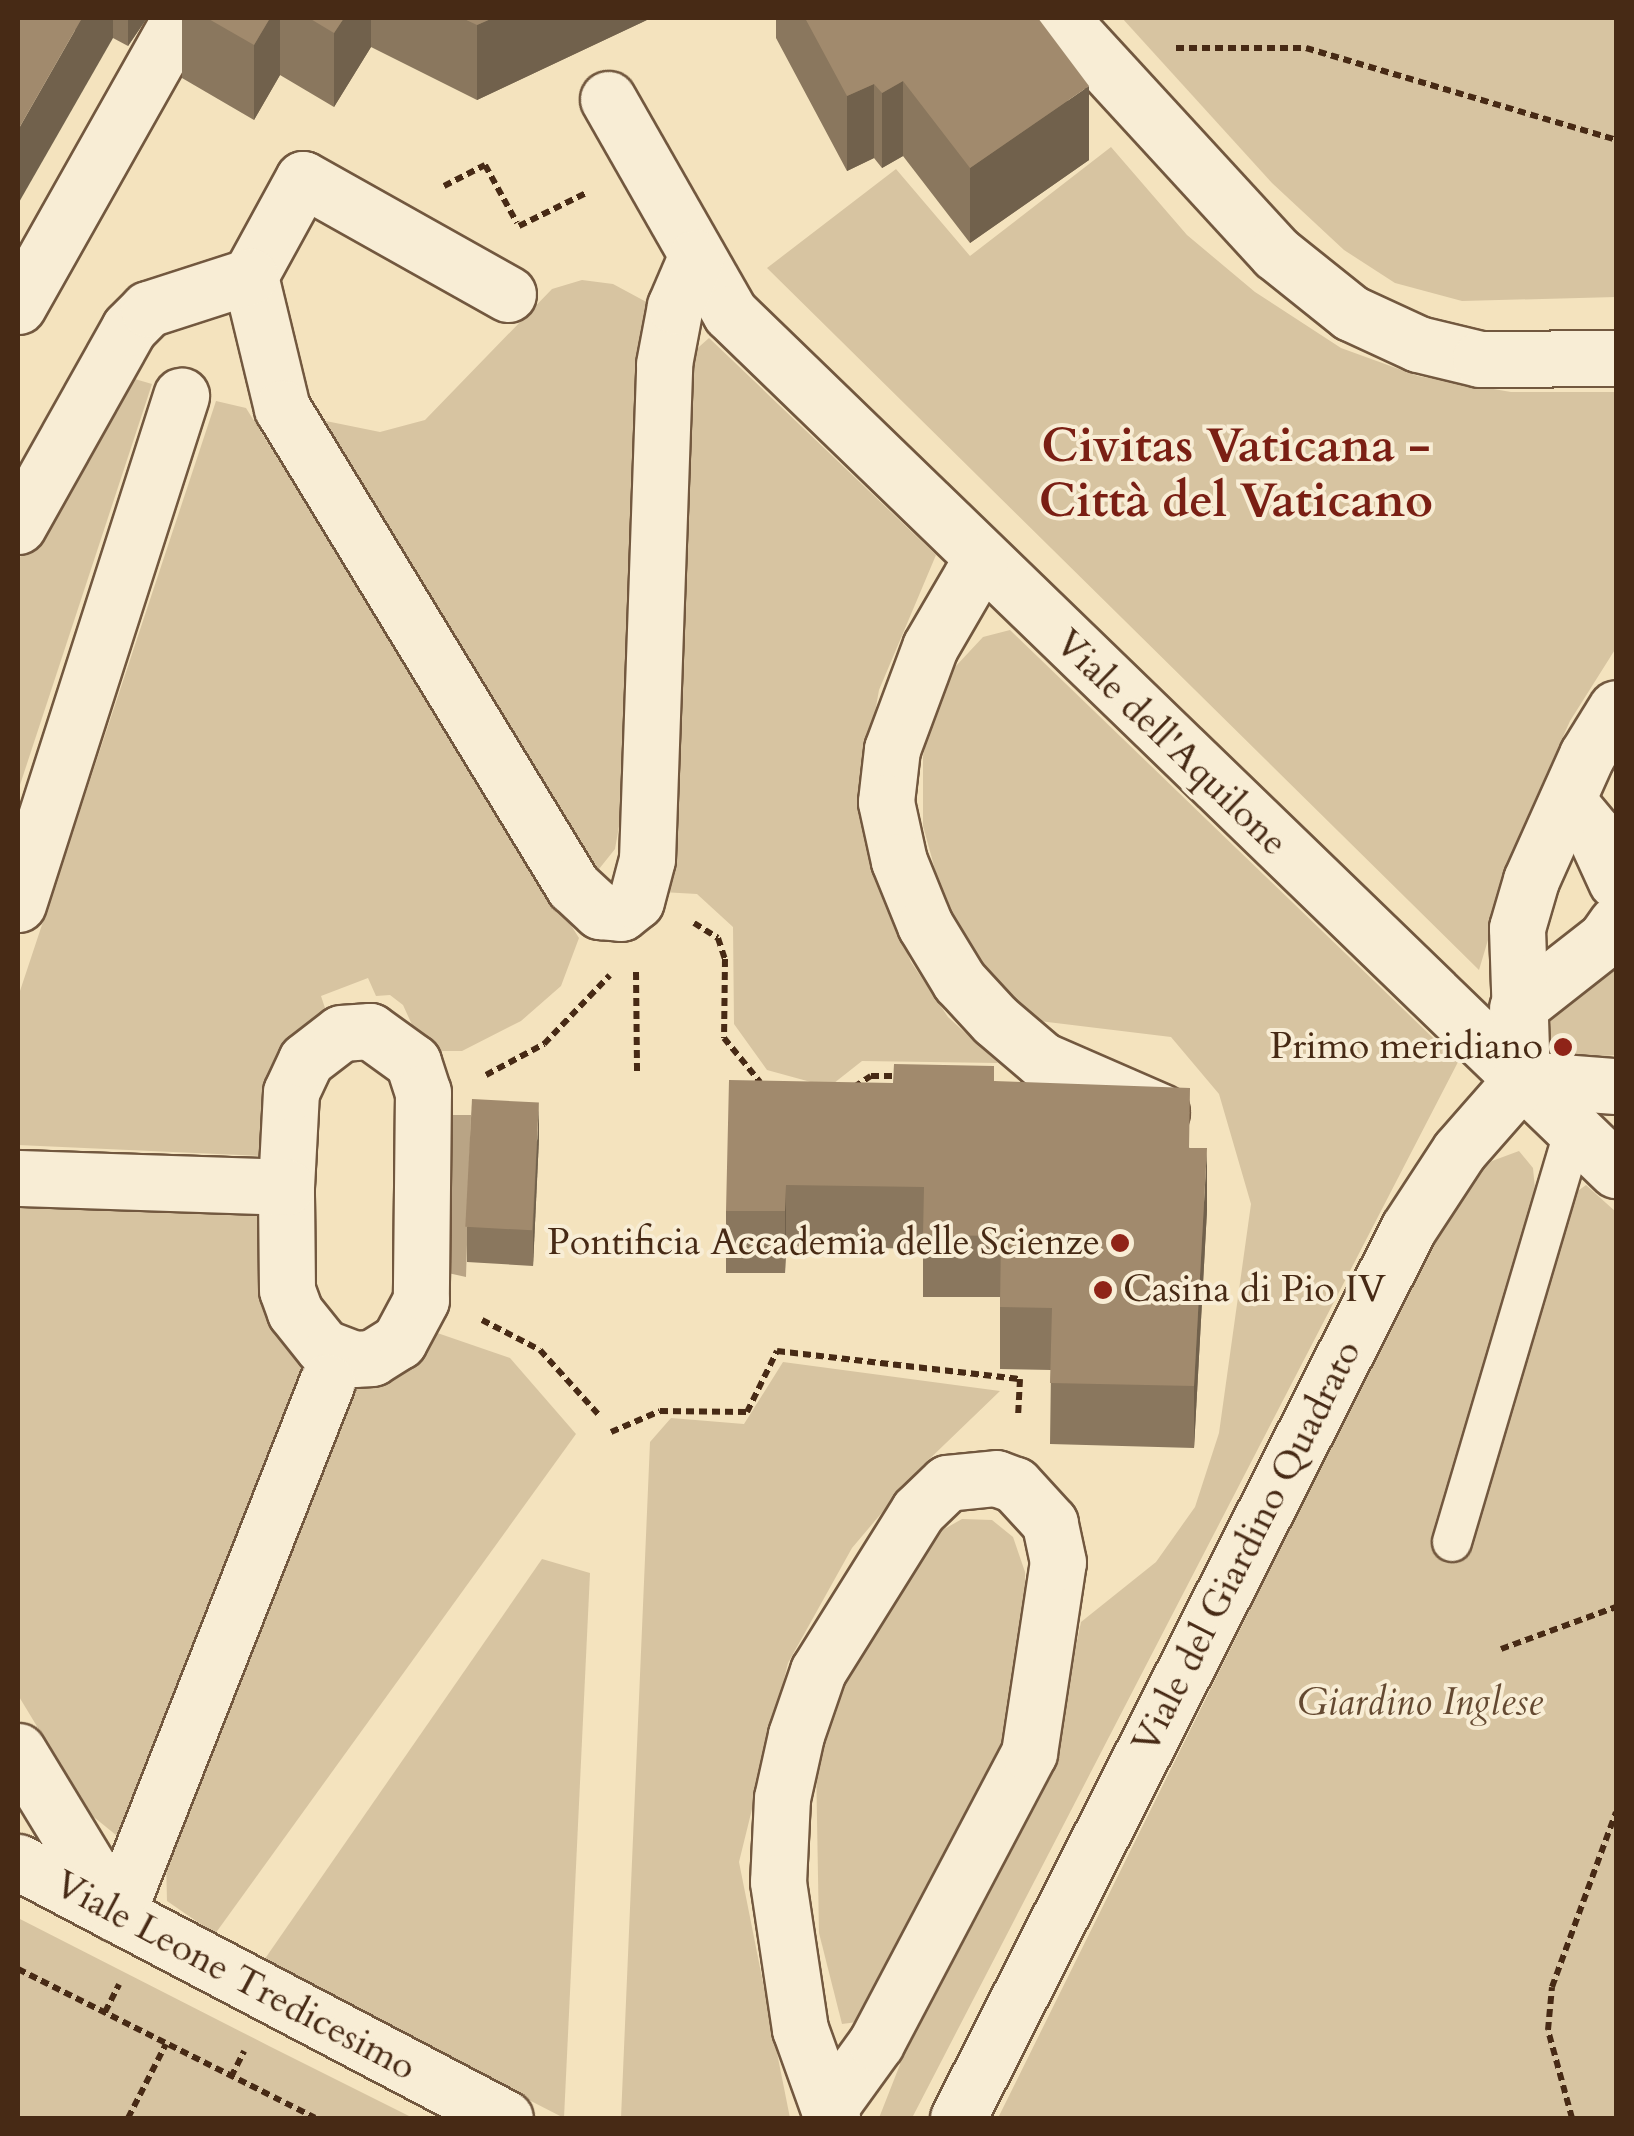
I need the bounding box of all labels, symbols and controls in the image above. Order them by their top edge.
district label: Civitas Vaticana - Città del Vaticano [1039,416,1433,529]
street label: Viale dell'Aquilone [1045,620,1297,866]
place label: Primo meridiano [1270,1024,1543,1070]
marker: Primo meridiano [1552,1036,1574,1058]
place label: Pontificia Accademia delle Scienze [547,1220,1100,1266]
marker: Pontificia Accademia delle Scienze [1109,1232,1131,1254]
place label: Casina di Pio IV [1123,1267,1386,1313]
marker: Casina di Pio IV [1092,1279,1114,1301]
street label: Viale del Giardino Quadrato [1123,1333,1371,1761]
park label: Giardino Inglese [1297,1680,1543,1726]
street label: Viale Leone Tredicesimo [47,1861,423,2091]

